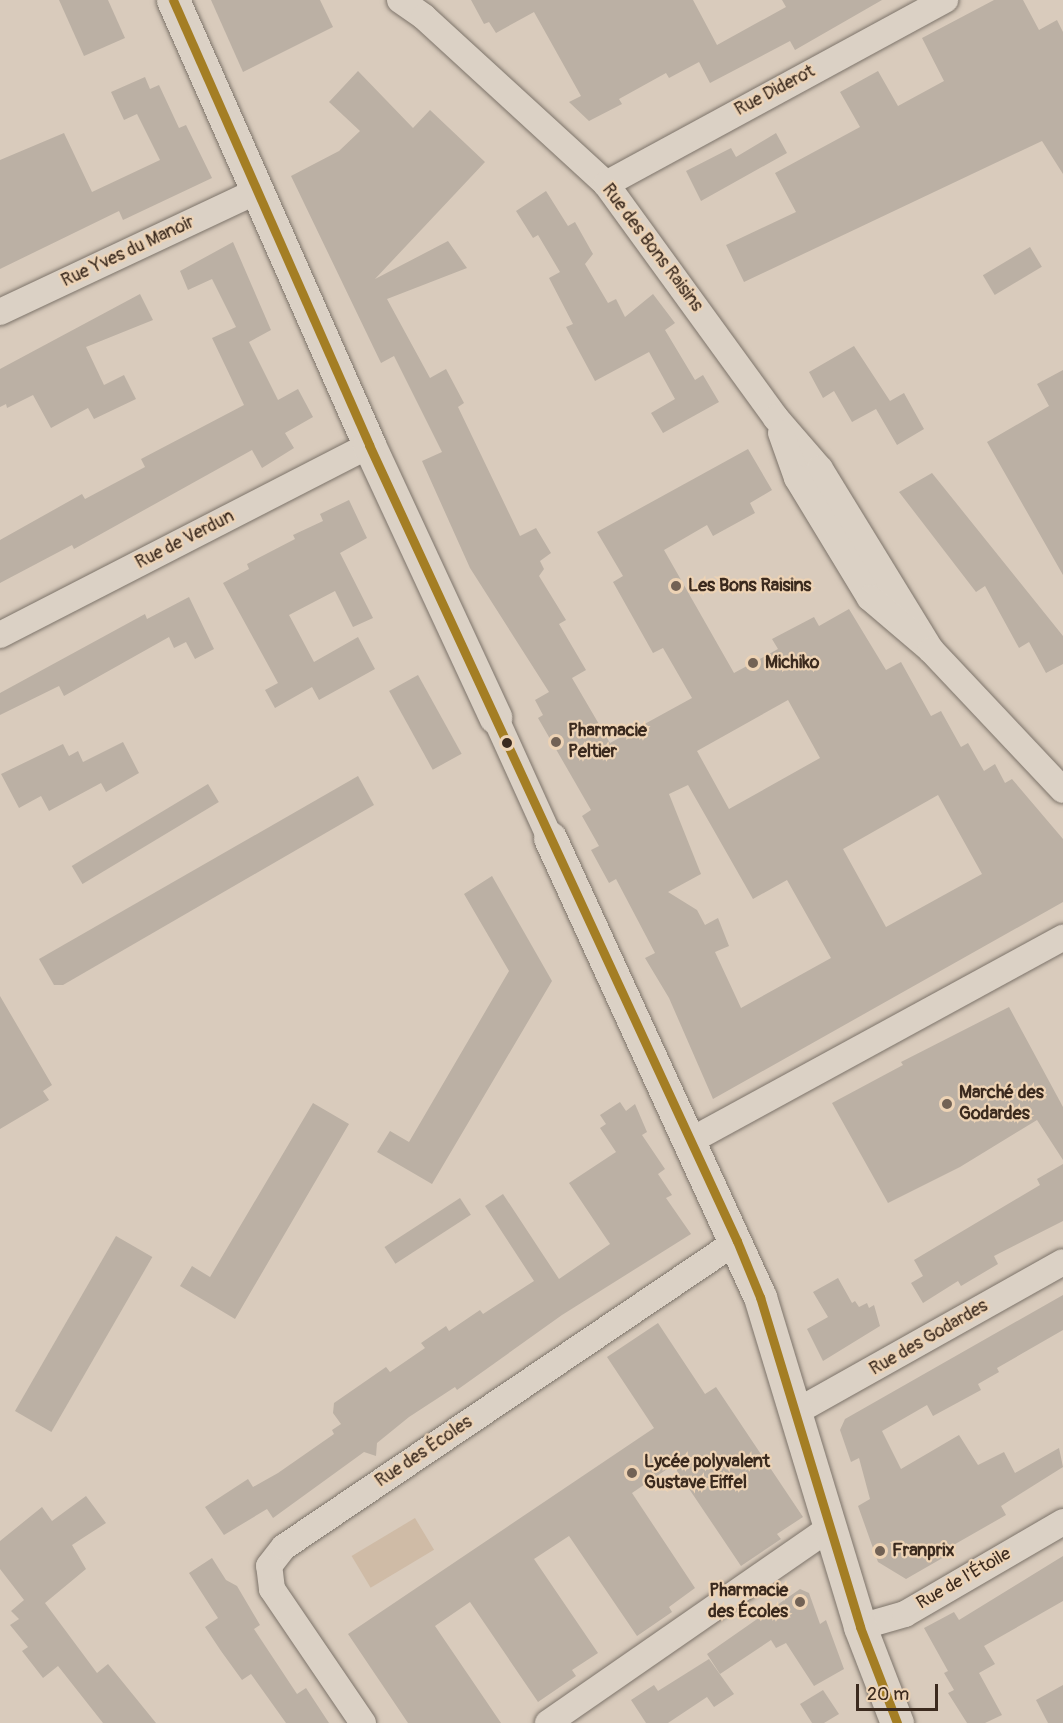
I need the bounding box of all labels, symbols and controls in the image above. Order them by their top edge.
street label: Rue Diderot [731,61,819,121]
street label: Rue des Bons Raisins [597,180,707,316]
street label: Rue Yves du Manoir [58,212,198,292]
street label: Rue de Verdun [132,506,238,574]
place label: Les Bons Raisins [688,575,811,597]
marker: Les Bons Raisins [669,579,683,593]
place label: Michiko [765,652,819,674]
marker: Michiko [746,656,760,670]
place label: Pharmacie Peltier [568,721,647,764]
marker: Pharmacie Peltier [549,735,563,749]
unlabelled marker [501,737,513,749]
place label: Marché des Godardes [959,1083,1044,1126]
marker: Marché des Godardes [940,1097,954,1111]
street label: Rue des Godardes [866,1295,992,1381]
street label: Rue des Écoles [371,1412,477,1492]
place label: Lycée polyvalent Gustave Eiffel [644,1452,770,1494]
marker: Lycée polyvalent Gustave Eiffel [625,1466,639,1480]
place label: Franprix [892,1540,954,1562]
street label: Rue de l'Étoile [913,1543,1015,1615]
marker: Franprix [873,1544,887,1558]
place label: Pharmacie des Écoles [708,1581,788,1624]
marker: Pharmacie des Écoles [793,1595,807,1609]
scale bar [859,1672,942,1710]
text: 20 m [867,1683,909,1706]

